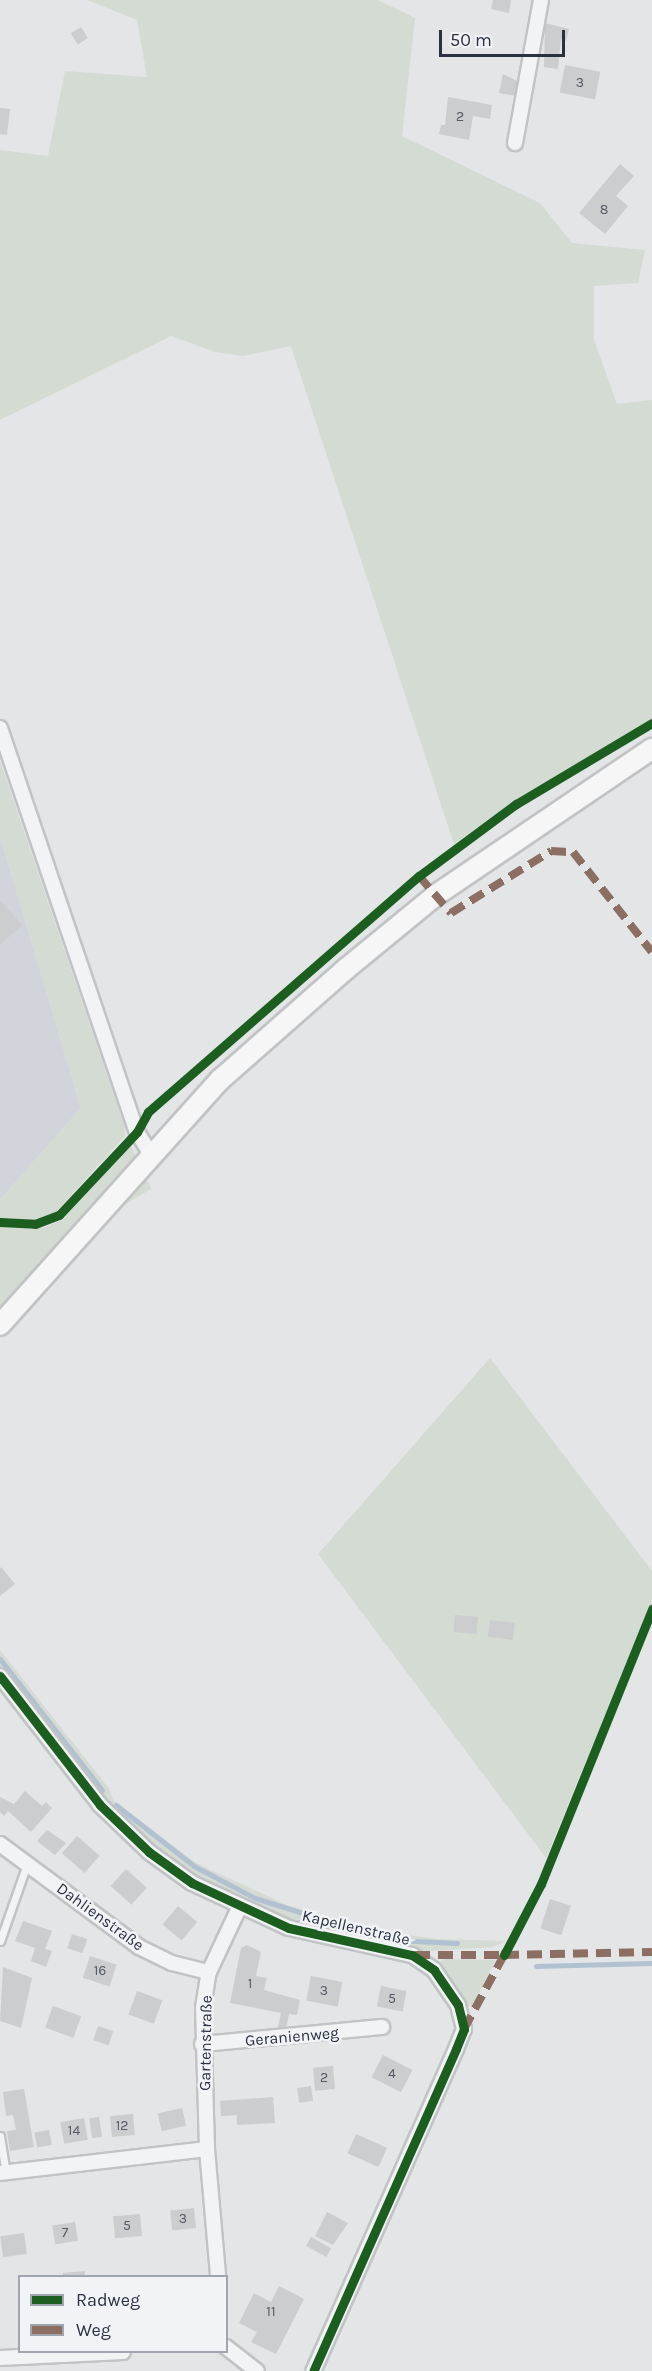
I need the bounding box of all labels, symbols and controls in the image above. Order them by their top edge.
scale bar [442,18,568,56]
text: 50 m [450,29,492,51]
house number: 3 [576,75,584,91]
house number: 2 [456,109,464,125]
house number: 8 [600,202,608,218]
street label: Dahlienstraße [53,1879,147,1955]
street label: Kapellenstraße [300,1906,412,1950]
house number: 16 [94,1963,106,1979]
house number: 1 [248,1976,252,1992]
house number: 3 [320,1983,328,1999]
house number: 5 [388,1991,396,2007]
street label: Gartenstraße [196,1995,216,2091]
street label: Geranienweg [244,2023,340,2051]
house number: 4 [388,2066,396,2082]
house number: 2 [320,2070,328,2086]
house number: 12 [116,2118,128,2134]
house number: 14 [68,2123,80,2139]
house number: 3 [179,2211,187,2227]
house number: 5 [123,2218,131,2234]
house number: 7 [62,2225,68,2241]
legend [18,2275,228,2353]
text: Radweg [76,2289,140,2311]
house number: 11 [266,2304,276,2320]
text: Weg [76,2319,111,2341]

